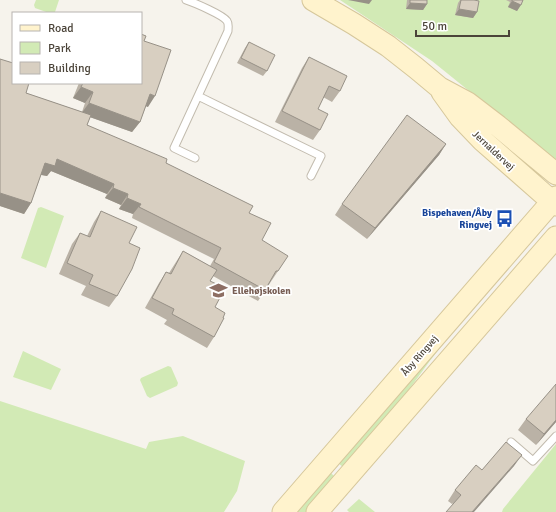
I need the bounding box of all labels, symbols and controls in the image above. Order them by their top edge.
legend [12,12,142,84]
scale bar [416,12,509,38]
text: 50 m [422,19,447,34]
text: Road [48,21,74,36]
text: Park [48,41,71,56]
text: Building [48,61,91,76]
street label: Jernaldervej [470,128,517,173]
place label: Bispehaven/Åby Ringvej [422,207,492,231]
bus stop icon: Bispehaven/Åby Ringvej [495,208,515,228]
school or university icon: Ellehøjskolen [209,280,229,300]
place label: Ellehøjskolen [232,285,291,297]
street label: Åby Ringvej [399,333,441,378]

